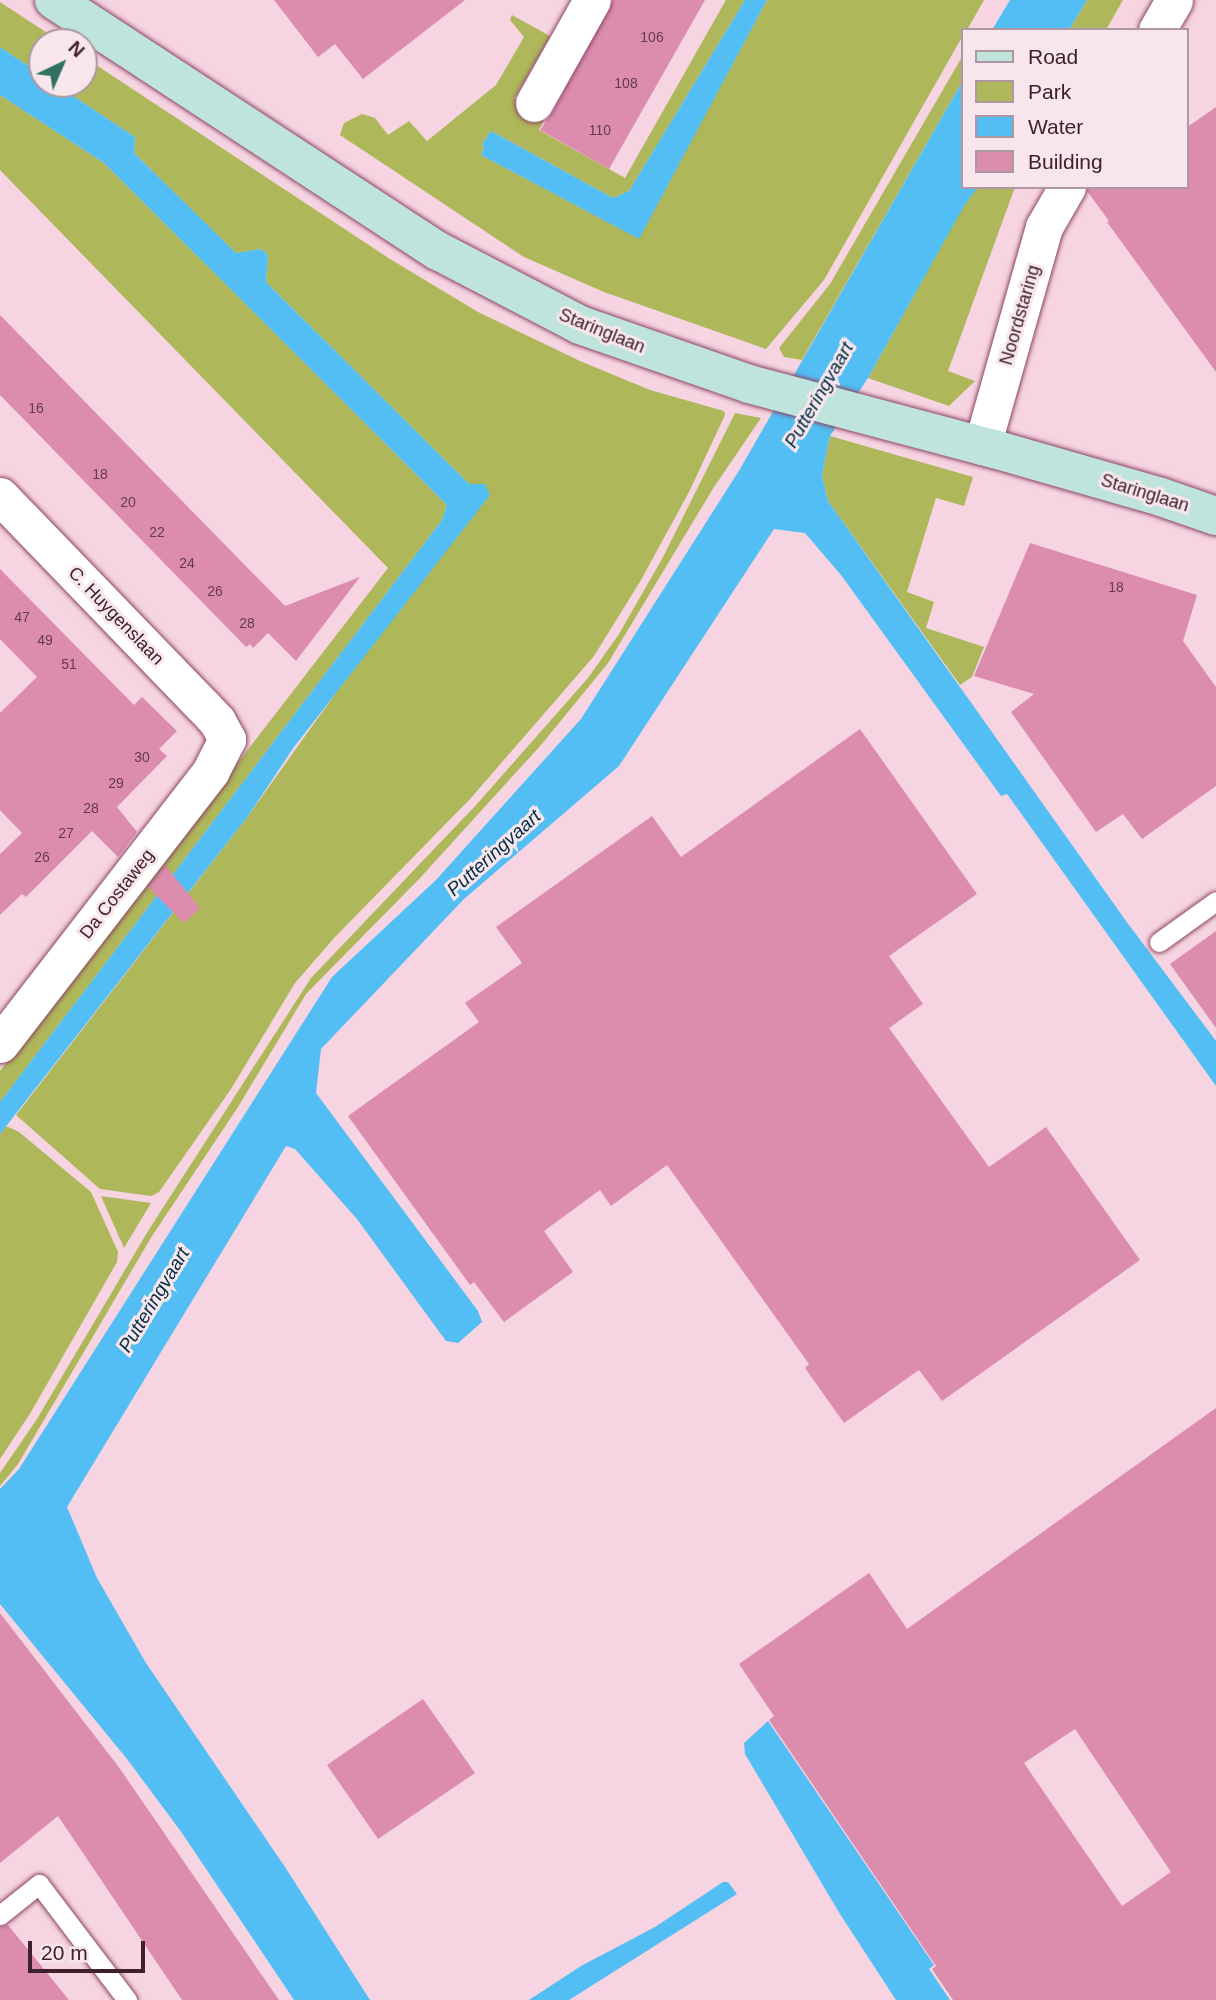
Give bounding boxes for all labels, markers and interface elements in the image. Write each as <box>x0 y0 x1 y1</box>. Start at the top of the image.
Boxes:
north arrow <box>28 28 98 98</box>
legend <box>960 28 1188 189</box>
house number: 106 <box>640 29 664 45</box>
text: N <box>64 37 89 61</box>
text: Road <box>1028 45 1078 68</box>
house number: 108 <box>614 75 638 91</box>
text: Park <box>1028 80 1071 103</box>
text: Water <box>1028 115 1083 138</box>
house number: 110 <box>589 122 611 138</box>
text: Building <box>1028 150 1103 173</box>
street label: Noordstaring <box>995 262 1045 368</box>
street label: Staringlaan <box>556 304 648 358</box>
water label: Putteringvaart <box>780 338 858 452</box>
house number: 16 <box>28 400 44 416</box>
house number: 18 <box>92 466 108 482</box>
street label: Staringlaan <box>1098 469 1192 517</box>
house number: 20 <box>120 494 136 510</box>
house number: 22 <box>149 524 165 540</box>
house number: 24 <box>179 555 195 571</box>
street label: C. Huygenslaan <box>64 562 168 670</box>
house number: 18 <box>1108 579 1124 595</box>
house number: 26 <box>207 583 223 599</box>
house number: 47 <box>14 609 30 625</box>
house number: 28 <box>239 615 255 631</box>
house number: 49 <box>37 632 53 648</box>
house number: 51 <box>61 656 77 672</box>
house number: 30 <box>134 749 150 765</box>
house number: 29 <box>108 775 124 791</box>
house number: 28 <box>83 800 99 816</box>
water label: Putteringvaart <box>442 805 546 901</box>
house number: 27 <box>58 825 74 841</box>
street label: Da Costaweg <box>75 845 159 943</box>
house number: 26 <box>34 849 50 865</box>
water label: Putteringvaart <box>114 1243 194 1357</box>
scale bar <box>32 1926 149 1970</box>
text: 20 m <box>41 1941 88 1964</box>

